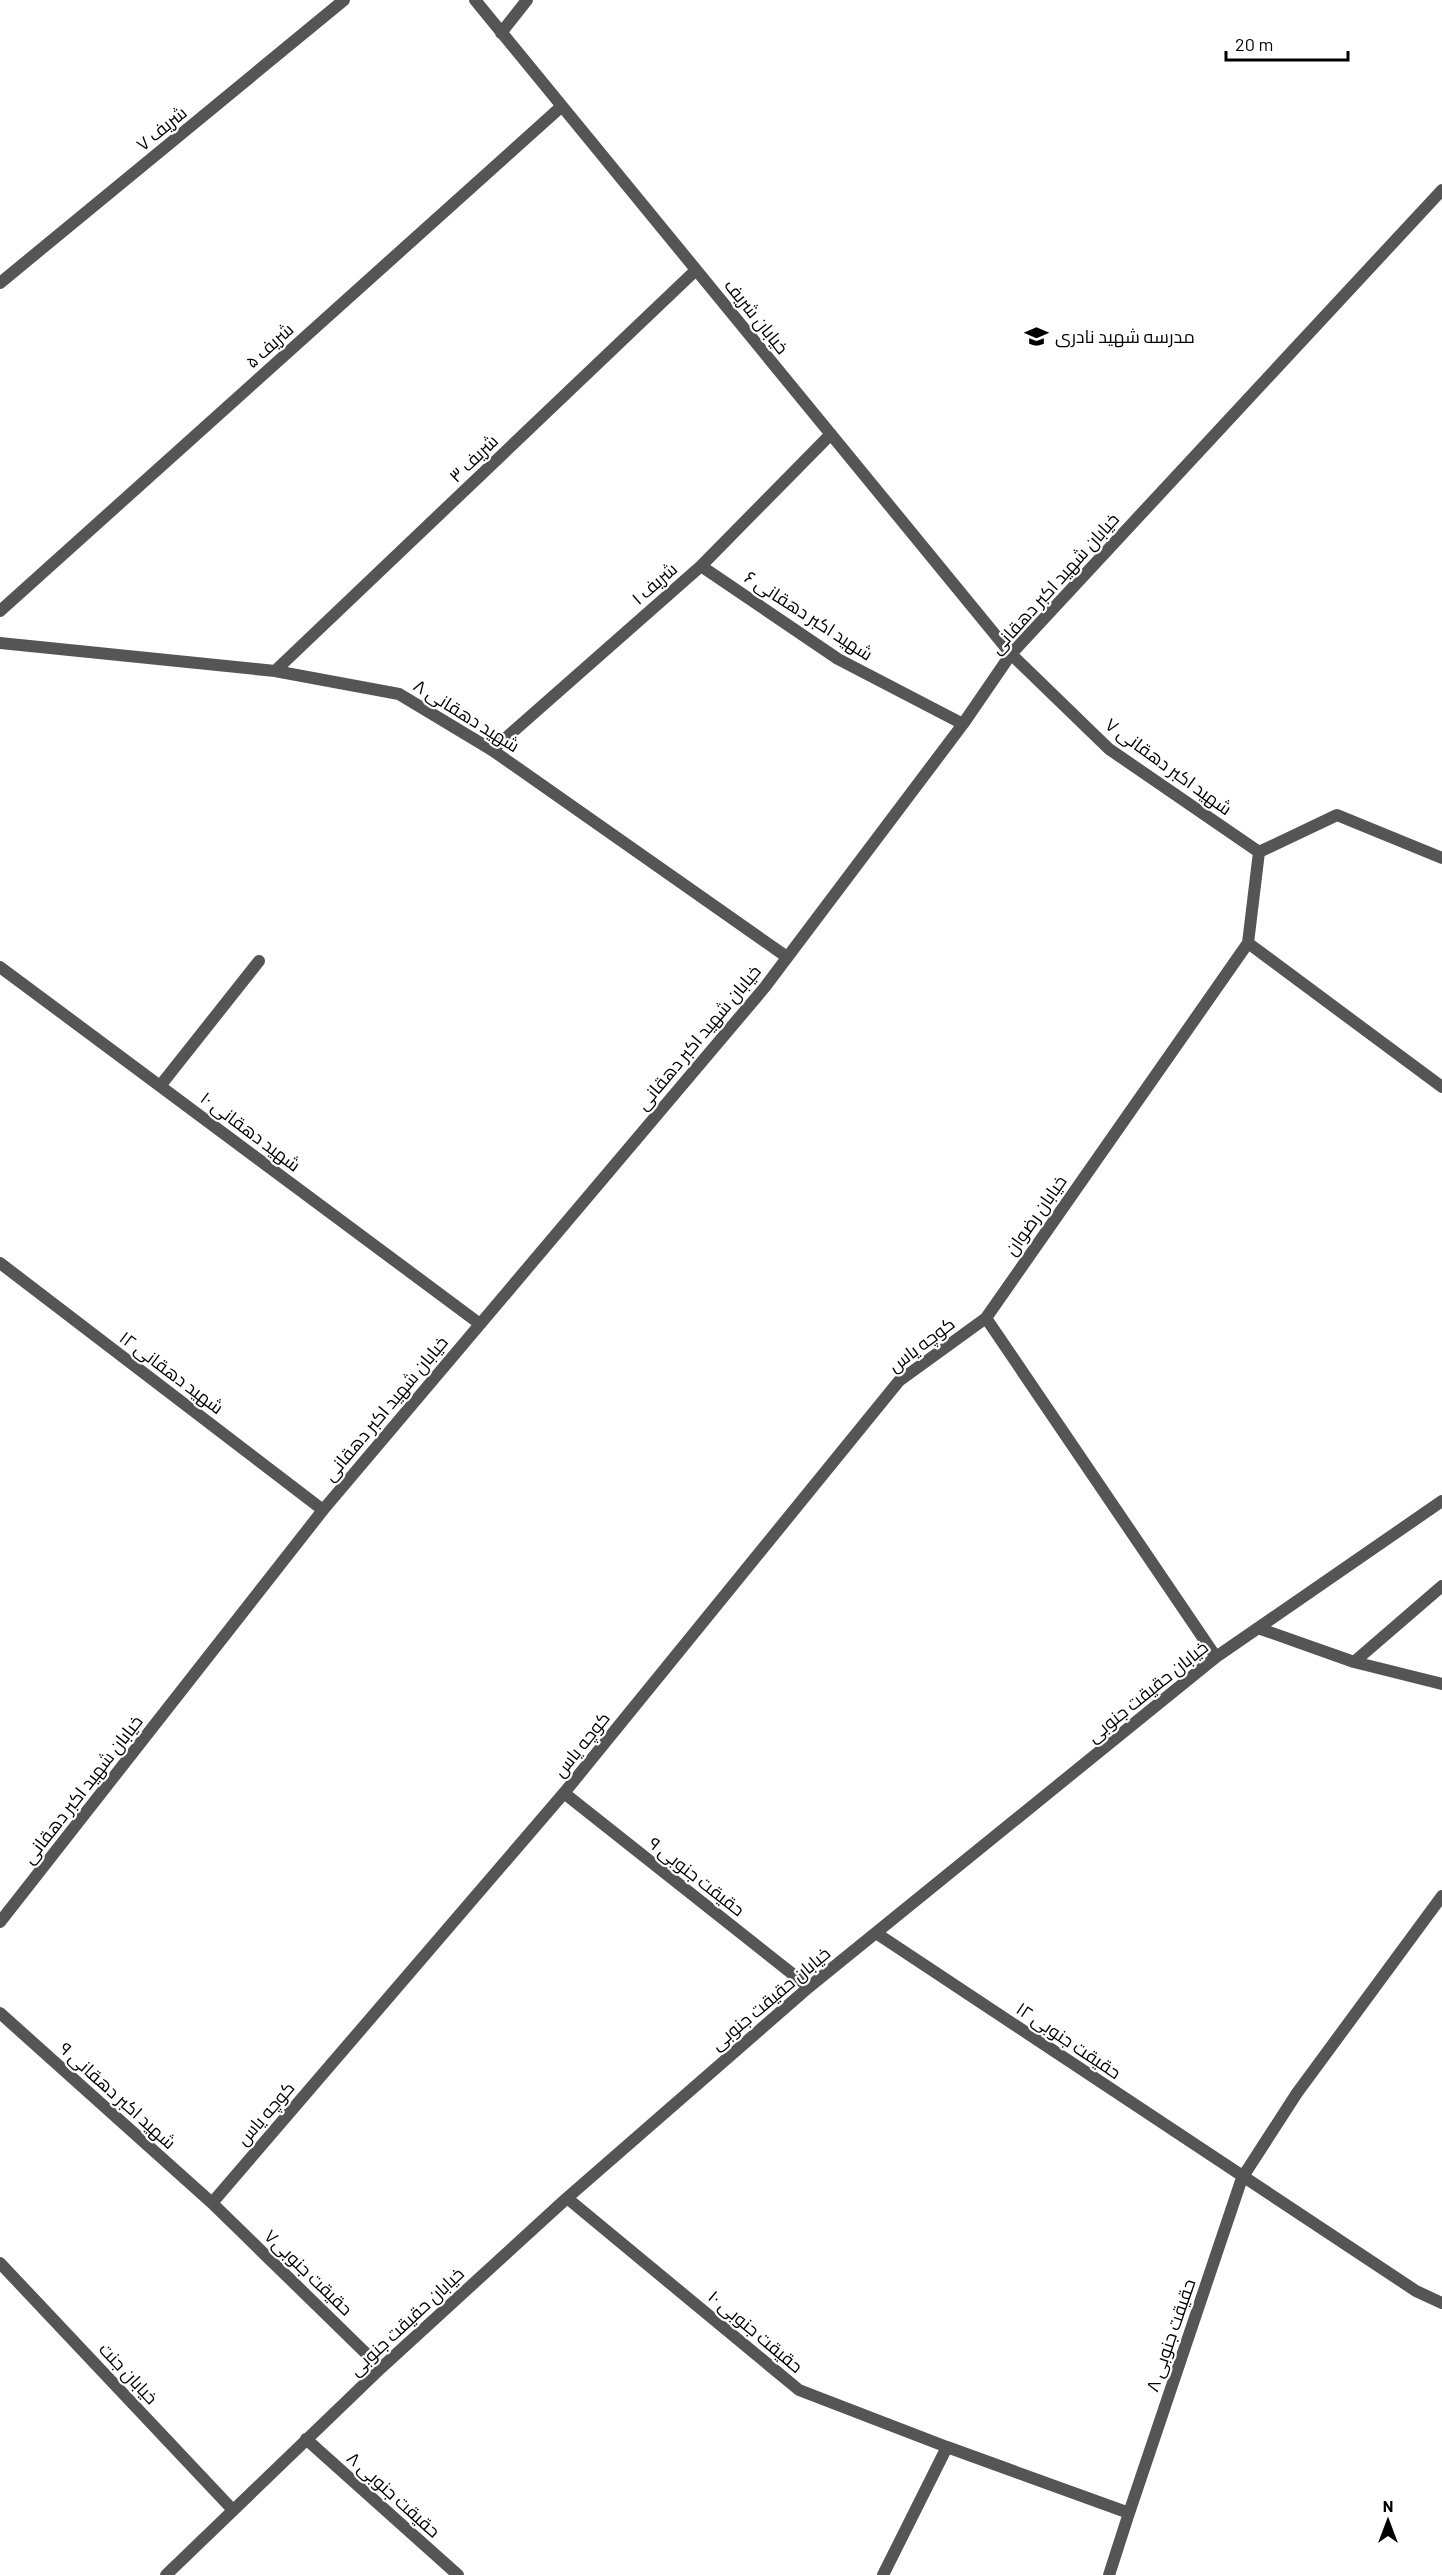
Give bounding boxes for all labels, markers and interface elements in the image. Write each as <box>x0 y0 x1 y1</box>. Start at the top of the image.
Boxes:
scale bar <box>1226 24 1348 62</box>
text: 20 m <box>1235 33 1273 55</box>
street label: شریف ۷ <box>131 101 191 156</box>
street label: خیابان شریف <box>719 274 794 359</box>
street label: شریف ۵ <box>240 318 298 373</box>
school or university icon: مدرسه شهید نادری <box>1024 323 1050 349</box>
place label: مدرسه شهید نادری <box>1055 325 1195 348</box>
street label: شریف ۳ <box>444 429 503 487</box>
street label: خیابان شهید اکبر دهقانی <box>985 508 1124 659</box>
street label: شریف ۱ <box>627 557 682 609</box>
street label: شهید اکبر دهقانی ۶ <box>740 565 877 665</box>
street label: شهید دهقانی ۸ <box>409 674 524 757</box>
street label: شهید اکبر دهقانی ۷ <box>1101 713 1237 820</box>
street label: خیابان شهید اکبر دهقانی <box>631 960 766 1115</box>
street label: شهید دهقانی ۱۰ <box>196 1086 305 1177</box>
street label: خیابان رضوان <box>999 1171 1072 1260</box>
street label: کوچه یاس <box>883 1312 960 1378</box>
street label: شهید دهقانی ۱۲ <box>115 1326 228 1419</box>
street label: خیابان شهید اکبر دهقانی <box>318 1331 453 1486</box>
street label: خیابان حقیقت جنوبی <box>1082 1635 1213 1747</box>
street label: کوچه یاس <box>548 1707 616 1782</box>
street label: خیابان شهید اکبر دهقانی <box>17 1710 148 1868</box>
street label: حقیقت جنوبی ۹ <box>644 1832 749 1921</box>
street label: خیابان حقیقت جنوبی <box>706 1942 835 2055</box>
street label: حقیقت جنوبی ۱۲ <box>1012 1997 1126 2084</box>
street label: شهید اکبر دهقانی ۹ <box>55 2037 181 2154</box>
street label: کوچه یاس <box>231 2077 300 2151</box>
street label: حقیقت جنوبی۷ <box>260 2224 358 2320</box>
street label: خیابان حقیقت جنوبی <box>344 2262 469 2381</box>
street label: حقیقت جنوبی ۸ <box>1140 2276 1201 2395</box>
street label: حقیقت جنوبی ۱۰ <box>704 2285 808 2378</box>
street label: خیابان جنت <box>94 2338 163 2409</box>
street label: حقیقت جنوبی ۸ <box>342 2446 445 2542</box>
north arrow <box>1358 2491 1418 2551</box>
text: N <box>1383 2496 1393 2515</box>

